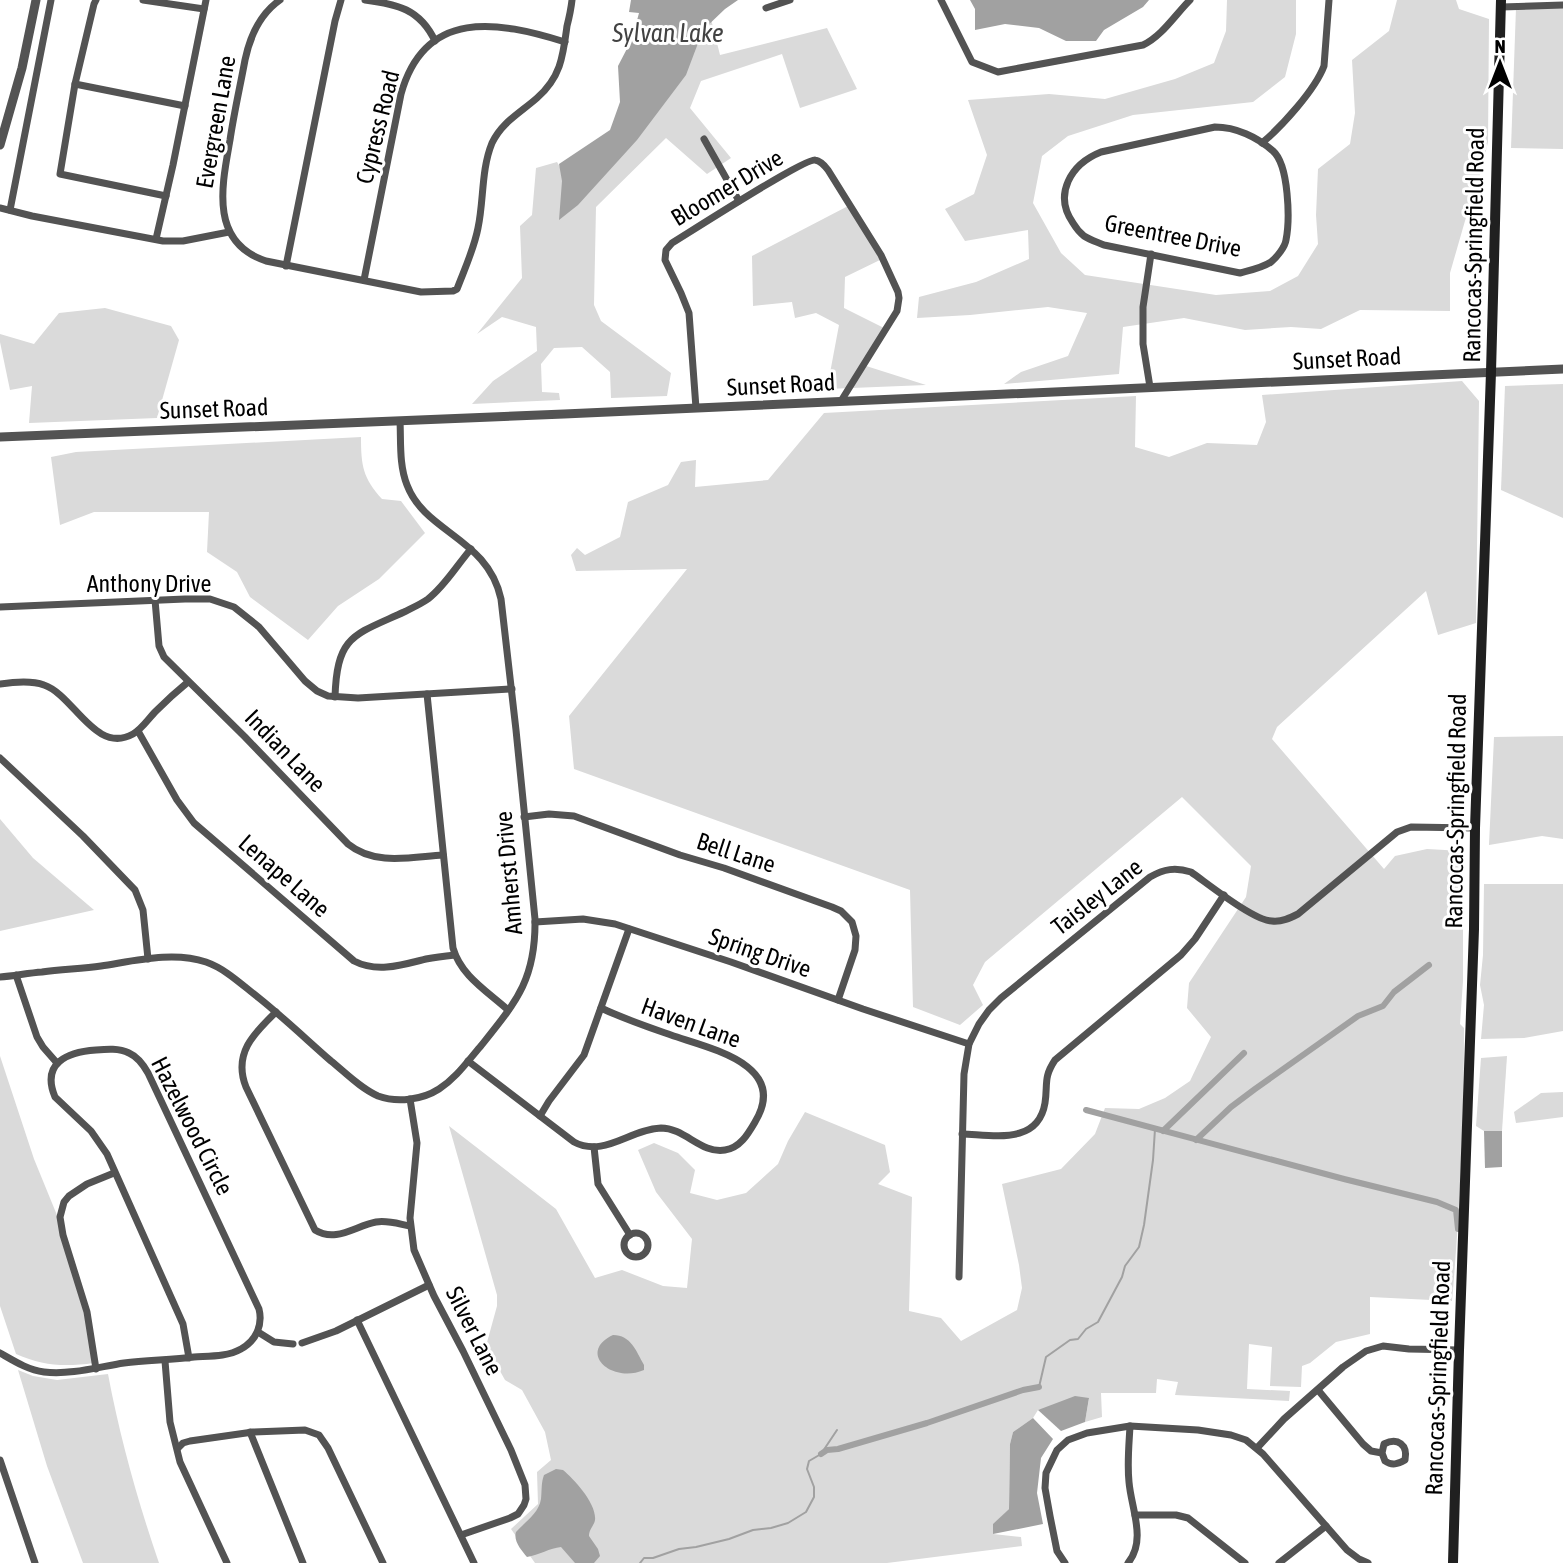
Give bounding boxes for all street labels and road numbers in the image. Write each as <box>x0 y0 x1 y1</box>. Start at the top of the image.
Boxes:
street label: Evergreen Lane <box>191 54 240 190</box>
street label: Cypress Road <box>350 67 405 186</box>
street label: Rancocas-Springfield Road <box>1458 127 1489 363</box>
street label: Bloomer Drive <box>666 144 787 231</box>
street label: Greentree Drive <box>1102 209 1244 262</box>
street label: Sunset Road <box>1292 342 1402 375</box>
street label: Sunset Road <box>726 368 836 401</box>
street label: Sunset Road <box>159 393 269 424</box>
street label: Anthony Drive <box>87 570 211 597</box>
street label: Rancocas-Springfield Road <box>1440 693 1471 929</box>
street label: Indian Lane <box>240 704 331 797</box>
street label: Amherst Drive <box>490 810 527 936</box>
street label: Bell Lane <box>693 827 779 878</box>
street label: Lenape Lane <box>233 829 335 922</box>
street label: Taisley Lane <box>1046 853 1147 940</box>
street label: Spring Drive <box>706 923 815 983</box>
street label: Haven Lane <box>638 992 744 1053</box>
street label: Hazelwood Circle <box>146 1052 239 1199</box>
street label: Rancocas-Springfield Road <box>1420 1260 1455 1496</box>
street label: Silver Lane <box>441 1282 508 1380</box>

